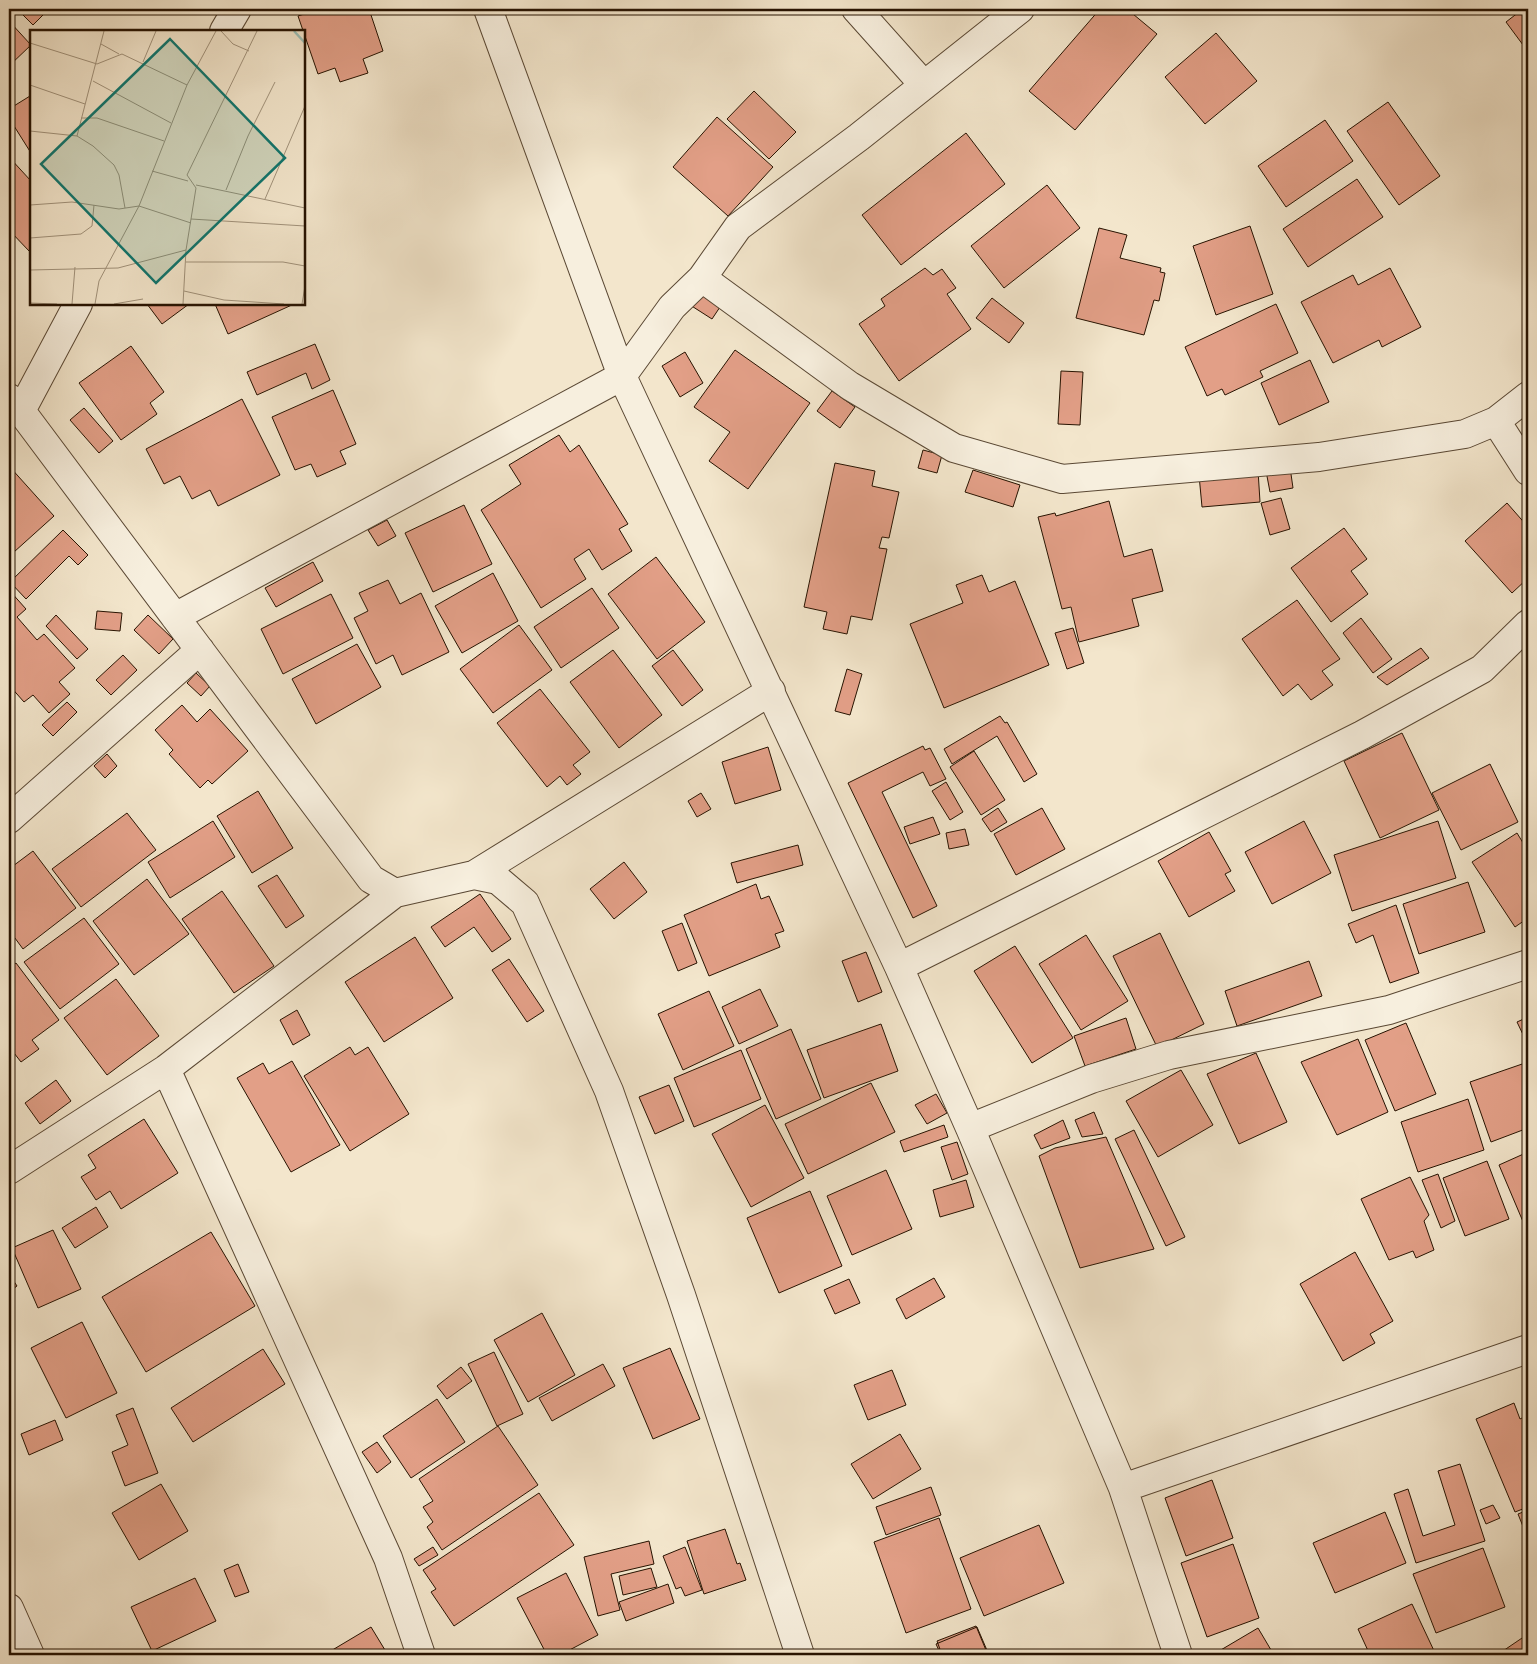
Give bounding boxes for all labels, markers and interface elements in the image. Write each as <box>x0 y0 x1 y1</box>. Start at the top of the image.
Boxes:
inset map <box>30 30 305 305</box>

